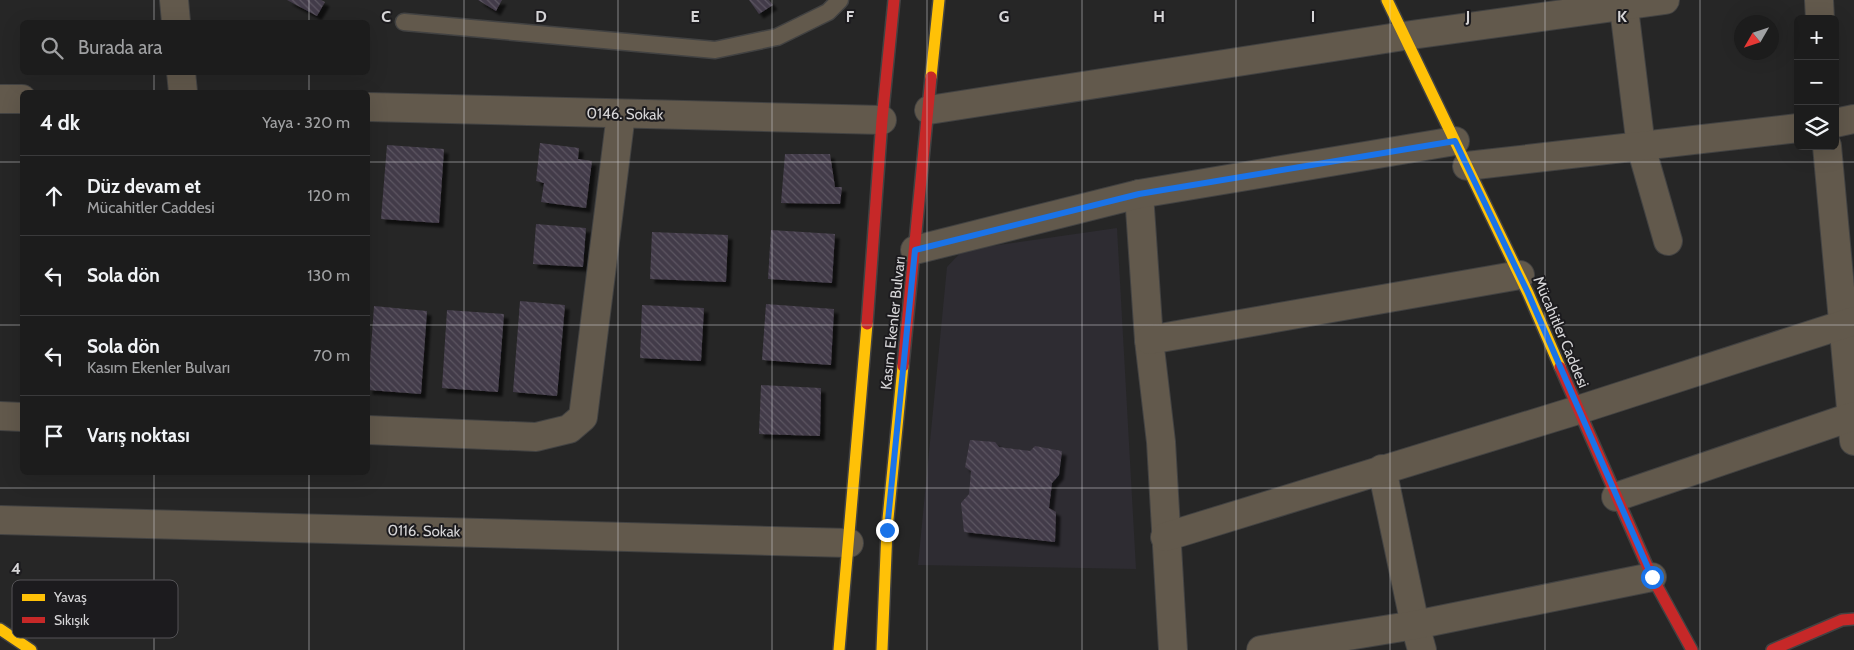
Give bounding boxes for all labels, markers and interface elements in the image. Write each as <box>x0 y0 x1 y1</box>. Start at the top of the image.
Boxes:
text: C <box>381 7 391 26</box>
text: D <box>535 7 547 26</box>
text: E <box>690 7 700 26</box>
text: F <box>846 7 855 26</box>
text: G <box>999 7 1009 26</box>
text: H <box>1153 7 1165 26</box>
text: I <box>1311 7 1315 26</box>
text: J <box>1465 7 1470 26</box>
text: K <box>1617 7 1627 26</box>
north arrow <box>1734 15 1779 60</box>
map controls <box>1794 15 1839 150</box>
button: + <box>1794 15 1839 60</box>
search box <box>20 20 370 75</box>
icon: search <box>38 34 66 62</box>
text: Burada ara <box>78 36 162 59</box>
button: − <box>1794 60 1839 105</box>
street label: 0146. Sokak <box>587 104 664 124</box>
button: layers <box>1794 105 1839 150</box>
text: 4 dk <box>40 110 80 135</box>
text: Yaya · 320 m <box>262 113 350 132</box>
text: Düz devam et <box>87 175 201 198</box>
icon: ahead <box>40 182 68 210</box>
text: 120 m <box>308 186 350 205</box>
text: Mücahitler Caddesi <box>87 198 215 217</box>
street label: Kasım Ekenler Bulvarı <box>877 255 909 391</box>
icon: left <box>40 262 68 290</box>
text: Sola dön <box>87 264 160 287</box>
text: 130 m <box>307 266 350 285</box>
street label: Mücahitler Caddesi <box>1529 273 1593 391</box>
text: Sola dön <box>87 335 160 358</box>
icon: left <box>40 342 68 370</box>
text: 70 m <box>313 346 350 365</box>
text: Kasım Ekenler Bulvarı <box>87 358 230 377</box>
icon: arrive <box>40 422 68 450</box>
text: Varış noktası <box>87 424 190 447</box>
route end <box>876 519 899 542</box>
street label: 0116. Sokak <box>387 521 461 541</box>
text: 4 <box>11 559 21 578</box>
route start <box>1641 566 1664 589</box>
legend <box>12 580 178 638</box>
text: Yavaş <box>53 588 87 606</box>
text: Sıkışık <box>54 611 90 629</box>

